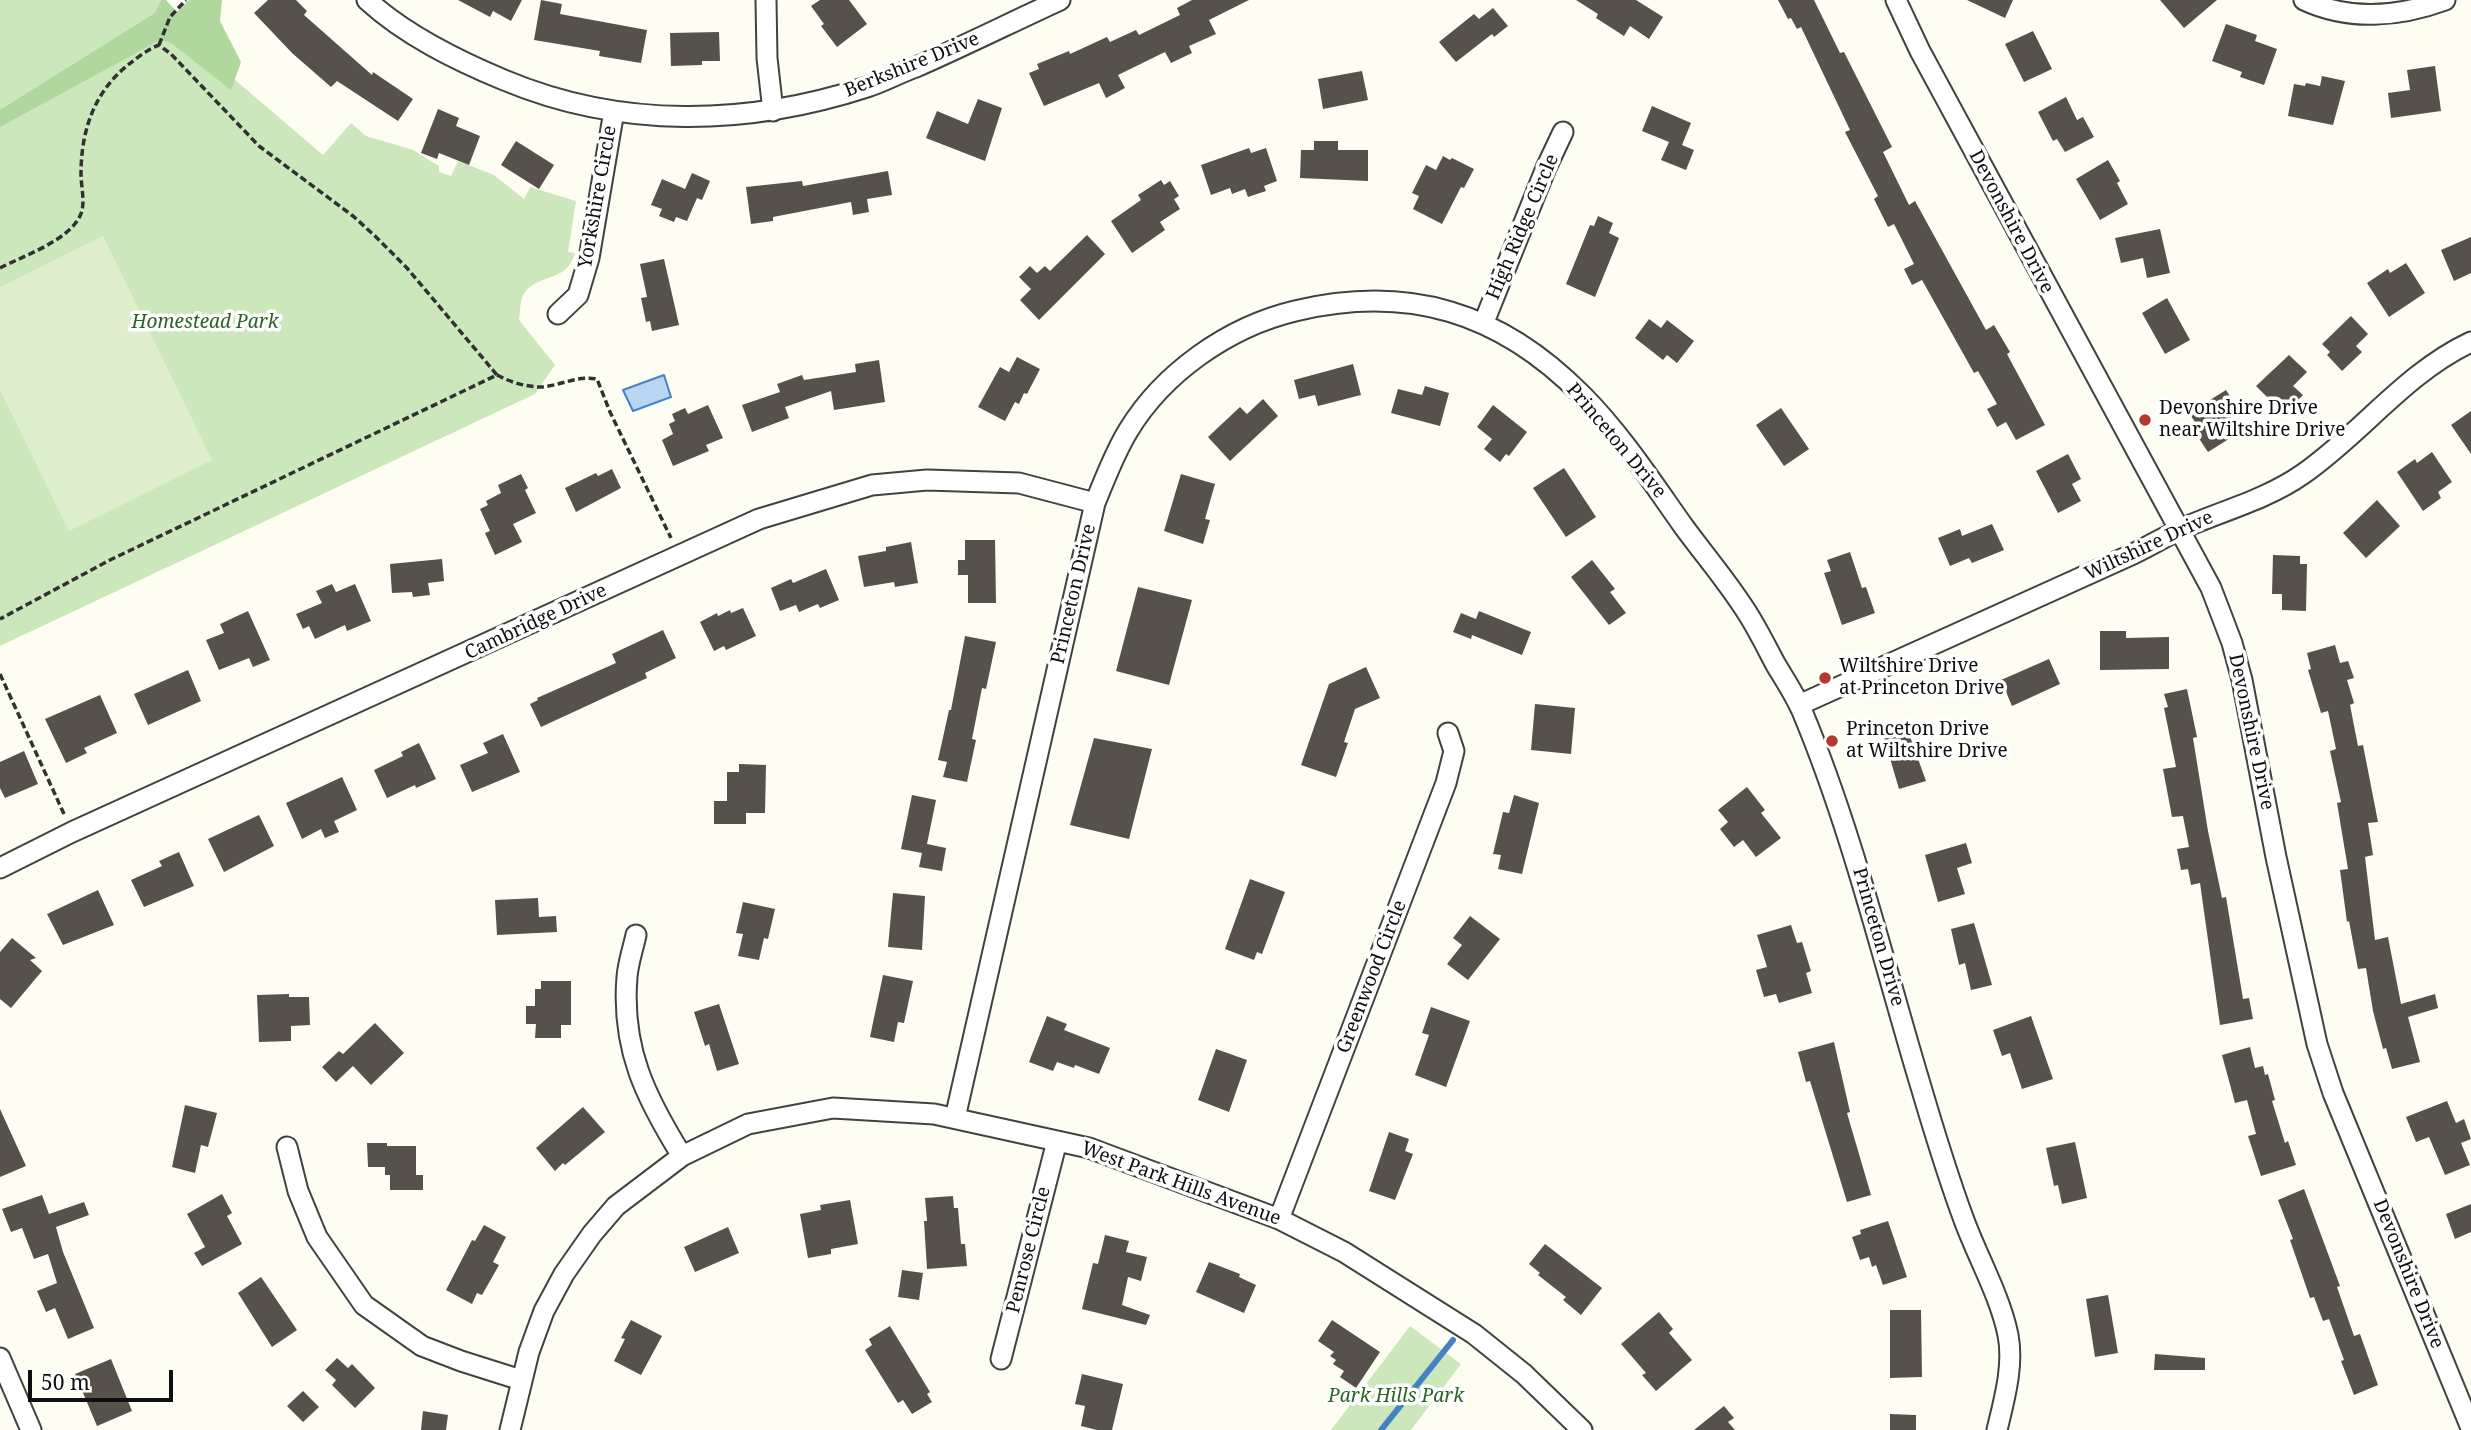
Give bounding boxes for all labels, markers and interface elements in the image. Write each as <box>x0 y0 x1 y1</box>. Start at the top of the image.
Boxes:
street label: Berkshire Drive <box>841 28 983 102</box>
street label: Yorkshire Circle <box>574 124 622 270</box>
street label: Devonshire Drive <box>1964 146 2058 298</box>
street label: High Ridge Circle <box>1482 151 1564 303</box>
park label: Homestead Park <box>132 312 278 334</box>
street label: Princeton Drive <box>1561 379 1671 503</box>
place label: Devonshire Drive near Wiltshire Drive <box>2159 398 2345 442</box>
marker: Devonshire Drive near Wiltshire Drive <box>2137 412 2153 428</box>
street label: Wiltshire Drive <box>2081 506 2217 586</box>
street label: Princeton Drive <box>1047 522 1101 666</box>
street label: Cambridge Drive <box>461 579 611 665</box>
street label: Devonshire Drive <box>2223 652 2279 812</box>
place label: Wiltshire Drive at Princeton Drive <box>1839 656 2004 700</box>
marker: Wiltshire Drive at Princeton Drive <box>1817 670 1833 686</box>
place label: Princeton Drive at Wiltshire Drive <box>1846 719 2008 763</box>
marker: Princeton Drive at Wiltshire Drive <box>1824 733 1840 749</box>
street label: Princeton Drive <box>1847 865 1909 1009</box>
street label: Greenwood Circle <box>1332 897 1412 1057</box>
street label: West Park Hills Avenue <box>1078 1137 1284 1231</box>
street label: Penrose Circle <box>1002 1184 1056 1316</box>
street label: Devonshire Drive <box>2368 1196 2448 1352</box>
scale bar <box>32 1356 177 1400</box>
text: 50 m <box>41 1368 90 1396</box>
park label: Park Hills Park <box>1328 1386 1464 1408</box>

